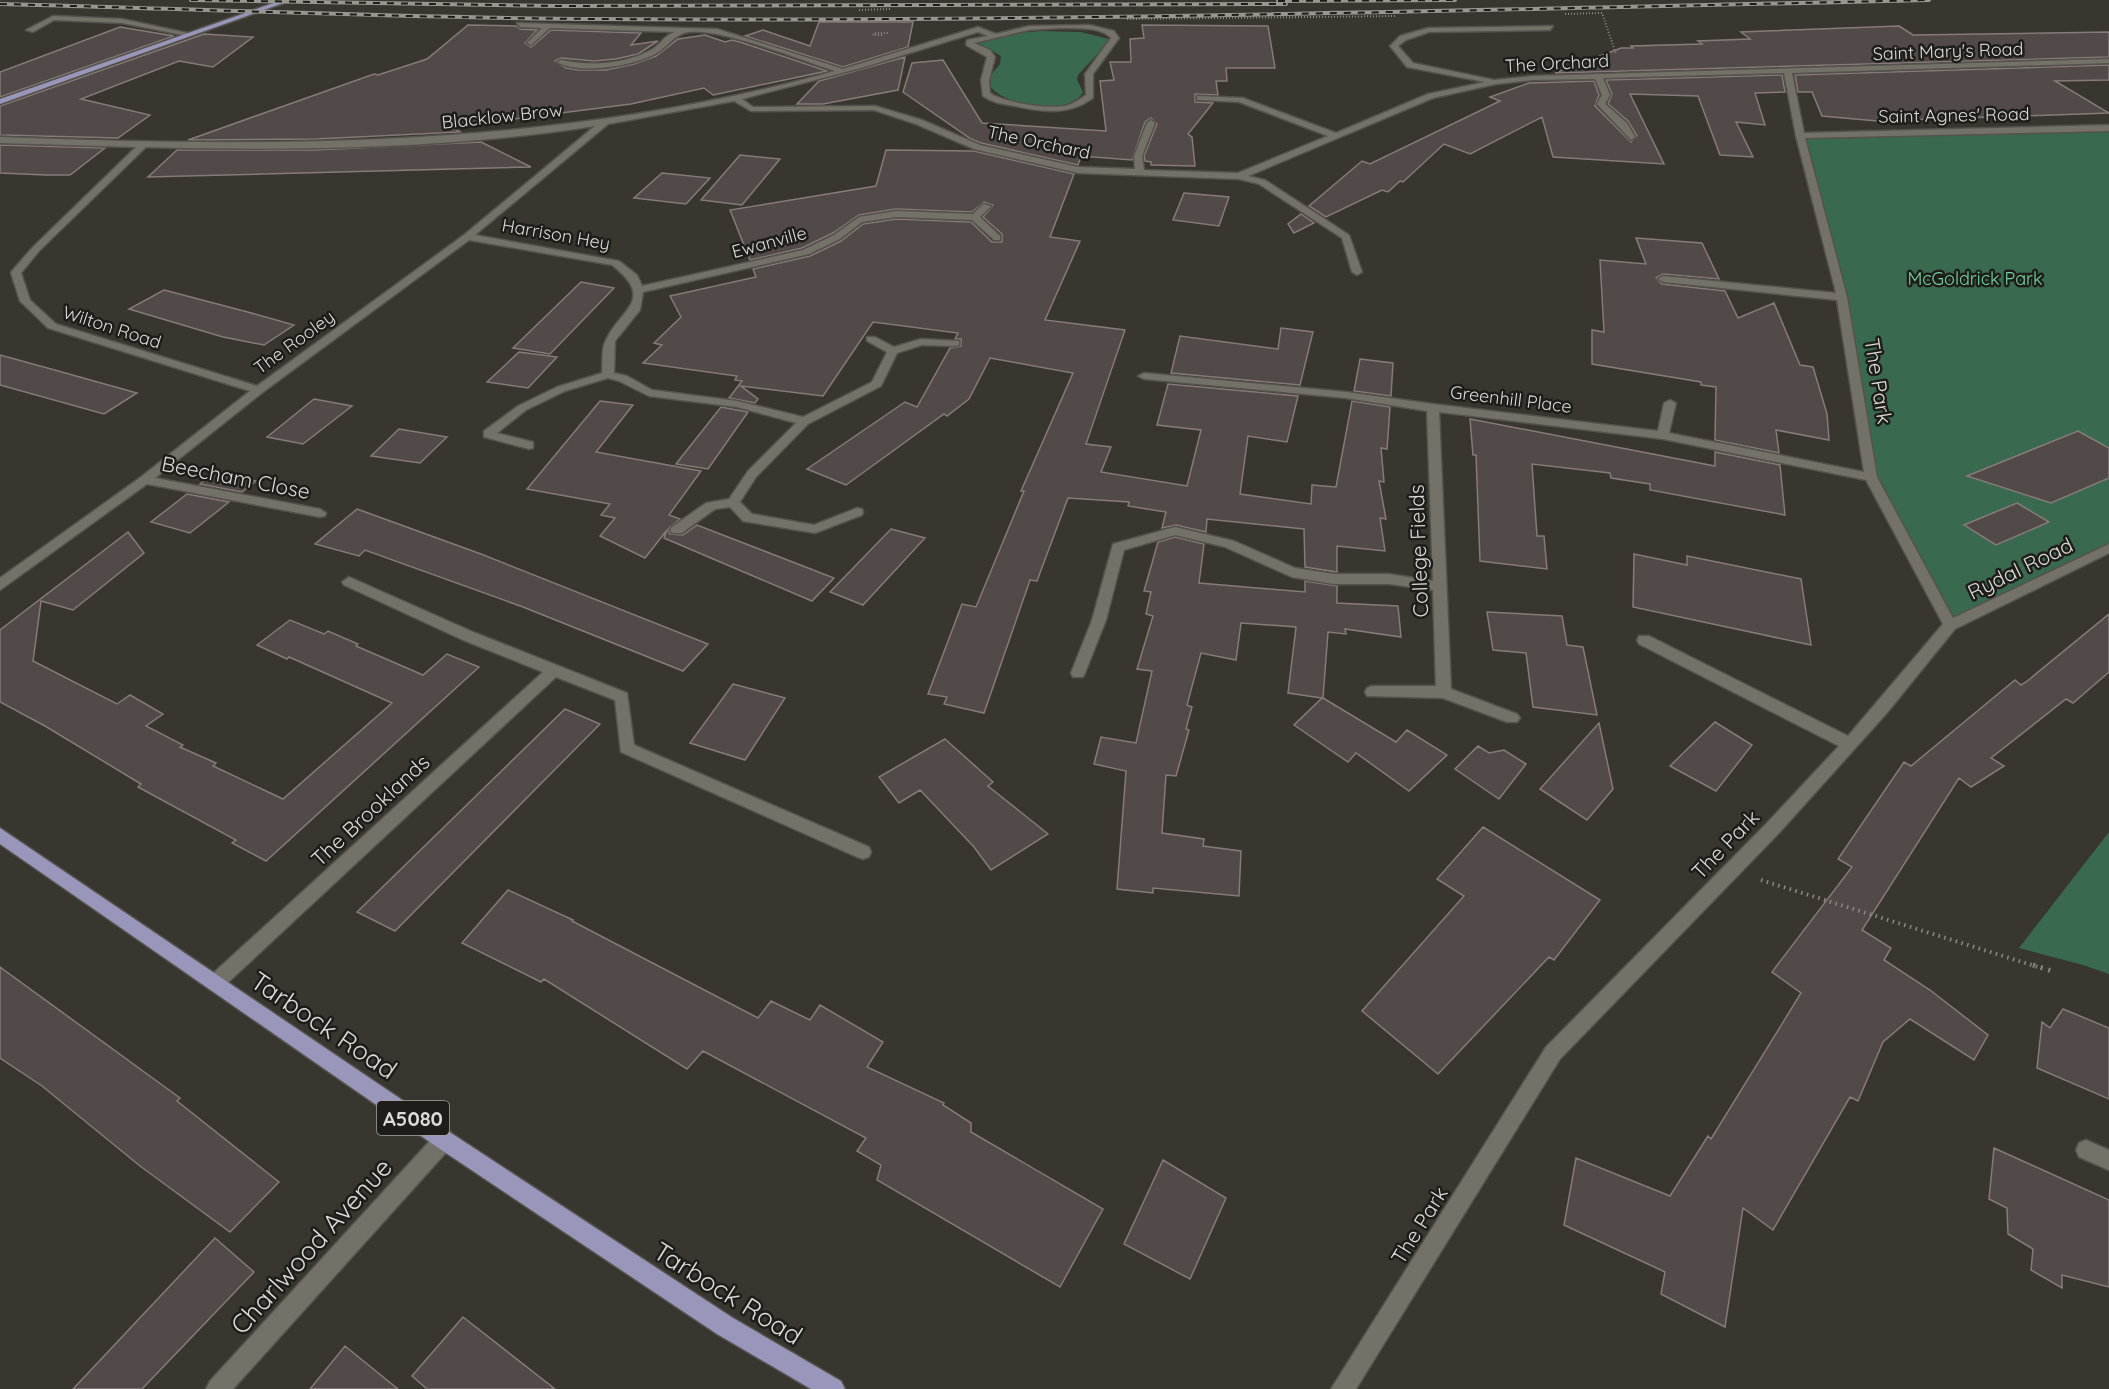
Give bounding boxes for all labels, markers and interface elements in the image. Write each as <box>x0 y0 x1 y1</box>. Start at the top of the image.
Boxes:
street label: Saint Mary's Road <box>1872 37 2024 65</box>
street label: The Orchard <box>1504 49 1610 77</box>
street label: Blacklow Brow <box>440 98 564 134</box>
street label: Saint Agnes' Road <box>1878 102 2030 128</box>
street label: The Orchard <box>986 120 1092 164</box>
street label: Harrison Hey <box>500 213 612 255</box>
street label: Ewanville <box>729 221 809 263</box>
park label: McGoldrick Park <box>1907 267 2043 290</box>
street label: Wilton Road <box>60 300 164 354</box>
street label: The Rooley <box>249 305 339 379</box>
street label: The Park <box>1859 336 1899 426</box>
street label: Greenhill Place <box>1449 380 1573 418</box>
street label: Beecham Close <box>160 450 312 504</box>
street label: College Fields <box>1403 484 1433 618</box>
street label: Rydal Road <box>1963 531 2077 605</box>
street label: The Brooklands <box>305 749 435 871</box>
street label: The Park <box>1686 804 1764 884</box>
street label: Tarbock Road <box>245 964 403 1086</box>
road number: A5080 <box>377 1101 449 1135</box>
street label: Charlwood Avenue <box>223 1151 399 1341</box>
street label: The Park <box>1385 1181 1453 1269</box>
street label: Tarbock Road <box>647 1234 809 1352</box>

